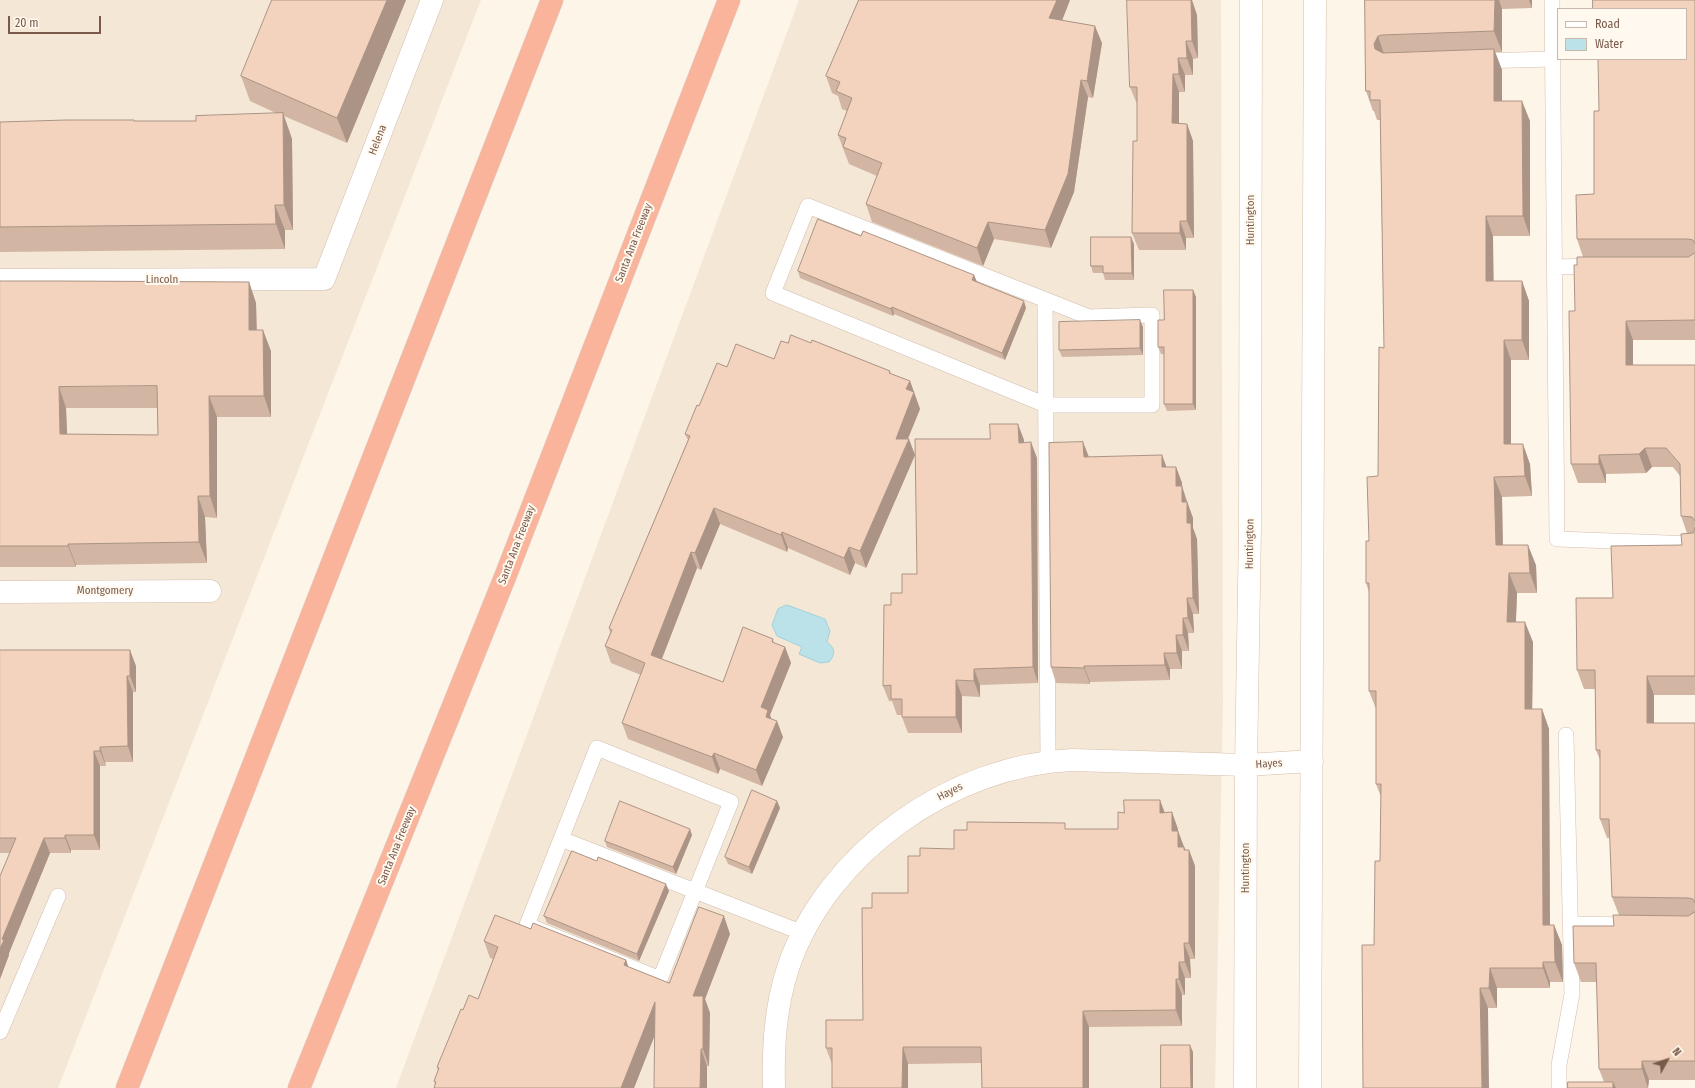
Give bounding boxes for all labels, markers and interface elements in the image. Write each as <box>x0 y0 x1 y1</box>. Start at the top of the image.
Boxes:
scale bar <box>10 8 103 34</box>
legend <box>1557 8 1687 60</box>
text: 20 m <box>15 16 39 30</box>
text: Road <box>1595 17 1620 31</box>
text: Water <box>1595 37 1623 51</box>
street label: Helena <box>366 123 390 157</box>
street label: Huntington <box>1244 195 1258 245</box>
street label: Santa Ana Freeway <box>613 202 655 284</box>
street label: Lincoln <box>146 273 178 287</box>
street label: Santa Ana Freeway <box>496 504 538 586</box>
street label: Huntington <box>1243 519 1257 569</box>
street label: Montgomery <box>77 584 133 598</box>
street label: Hayes <box>1255 756 1283 772</box>
street label: Hayes <box>935 780 965 804</box>
street label: Santa Ana Freeway <box>375 805 419 887</box>
street label: Huntington <box>1239 843 1253 893</box>
north arrow <box>1647 1040 1687 1080</box>
text: N <box>1669 1045 1684 1059</box>

